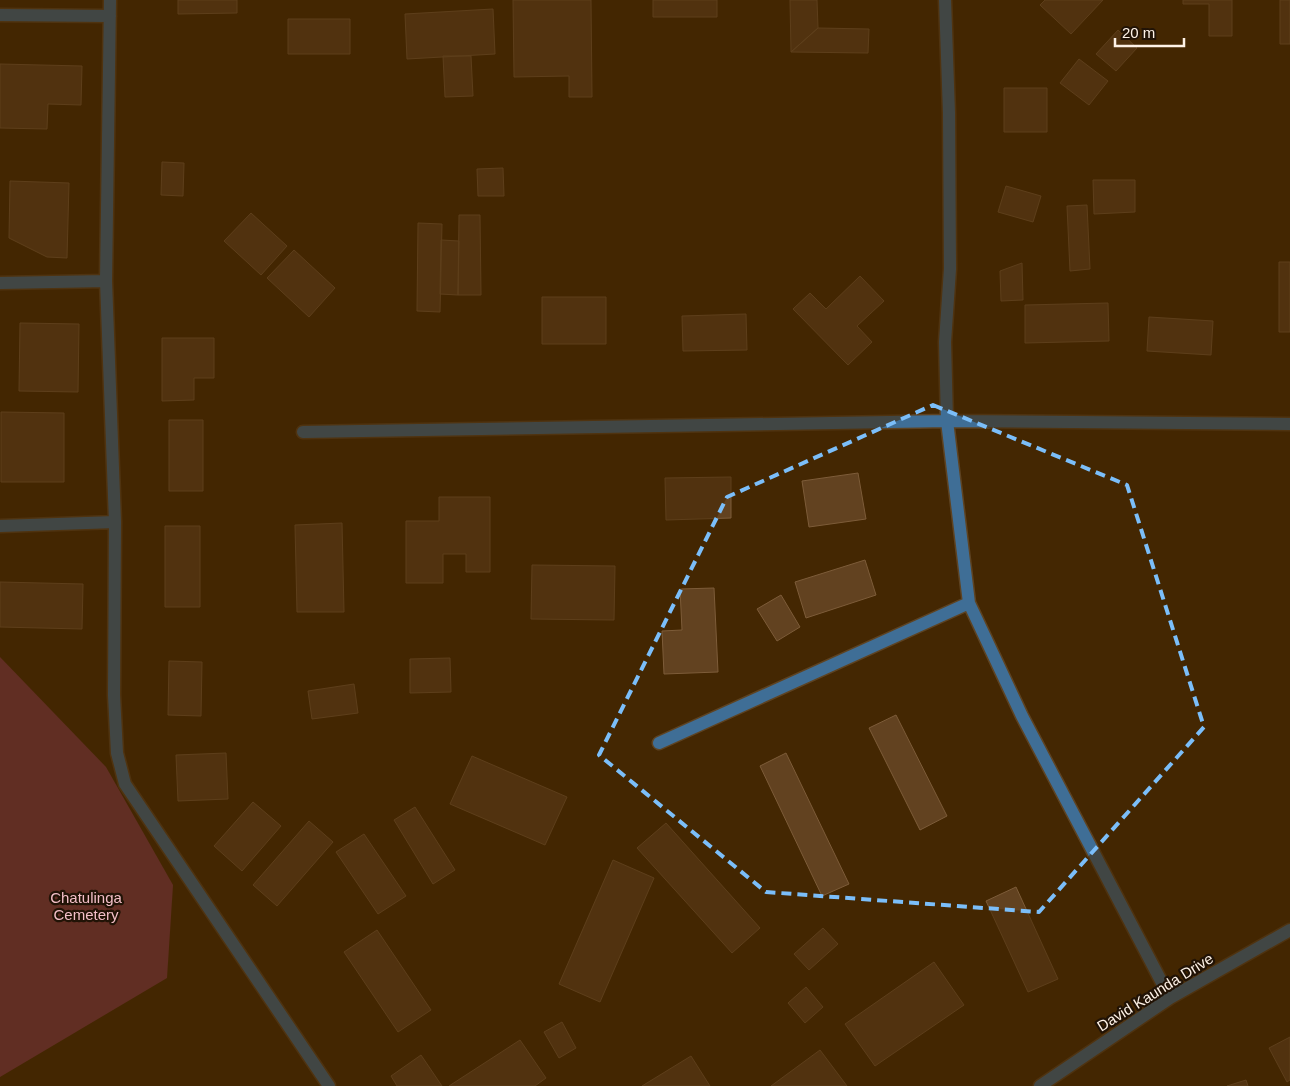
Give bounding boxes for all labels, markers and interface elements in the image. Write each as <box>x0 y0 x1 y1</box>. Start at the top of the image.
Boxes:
scale bar <box>1115 15 1184 47</box>
text: 20 m <box>1122 24 1155 41</box>
park label: Chatulinga Cemetery <box>50 889 123 923</box>
street label: David Kaunda Drive <box>1094 949 1216 1035</box>

